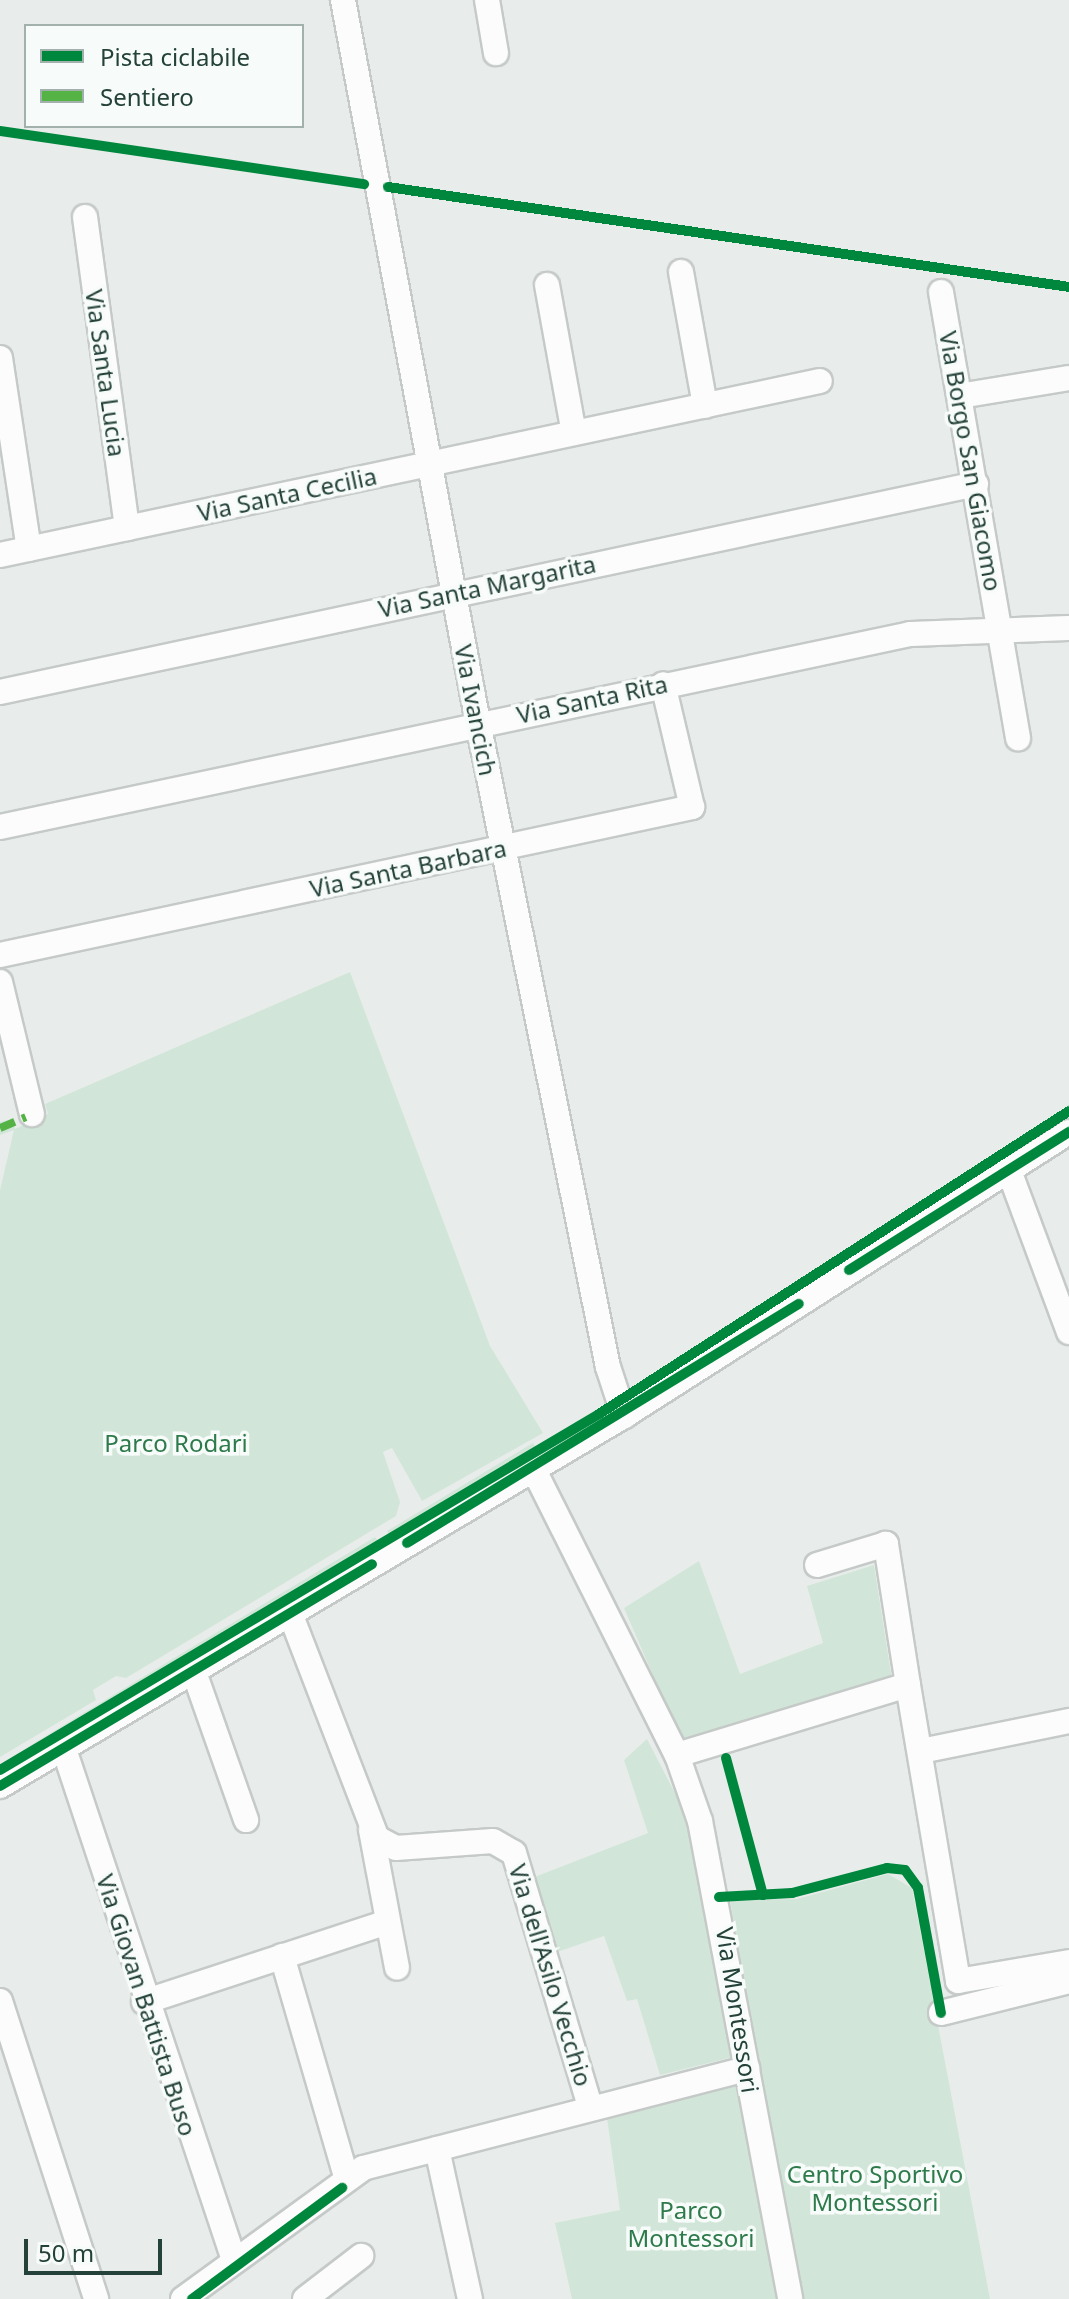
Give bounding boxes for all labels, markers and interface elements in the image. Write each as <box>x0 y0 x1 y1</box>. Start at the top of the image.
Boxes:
legend <box>24 24 304 128</box>
text: Pista ciclabile <box>100 40 250 73</box>
text: Sentiero <box>100 80 194 113</box>
street label: Via Santa Lucia <box>80 287 132 459</box>
street label: Via Borgo San Giacomo <box>934 329 1008 593</box>
street label: Via Santa Cecilia <box>195 461 379 527</box>
street label: Via Santa Margarita <box>376 549 598 623</box>
street label: Via Ivancich <box>449 642 503 778</box>
street label: Via Santa Rita <box>514 669 670 729</box>
street label: Via Santa Barbara <box>307 833 509 903</box>
park label: Parco Rodari <box>104 1429 248 1457</box>
street label: Via dell'Asilo Vecchio <box>504 1860 598 2090</box>
street label: Via Giovan Battista Buso <box>91 1870 203 2140</box>
street label: Via Montessori <box>711 1925 765 2095</box>
park label: Centro Sportivo Montessori <box>787 2160 963 2216</box>
park label: Parco Montessori <box>628 2196 754 2252</box>
scale bar <box>28 2223 166 2273</box>
text: 50 m <box>38 2236 94 2269</box>

